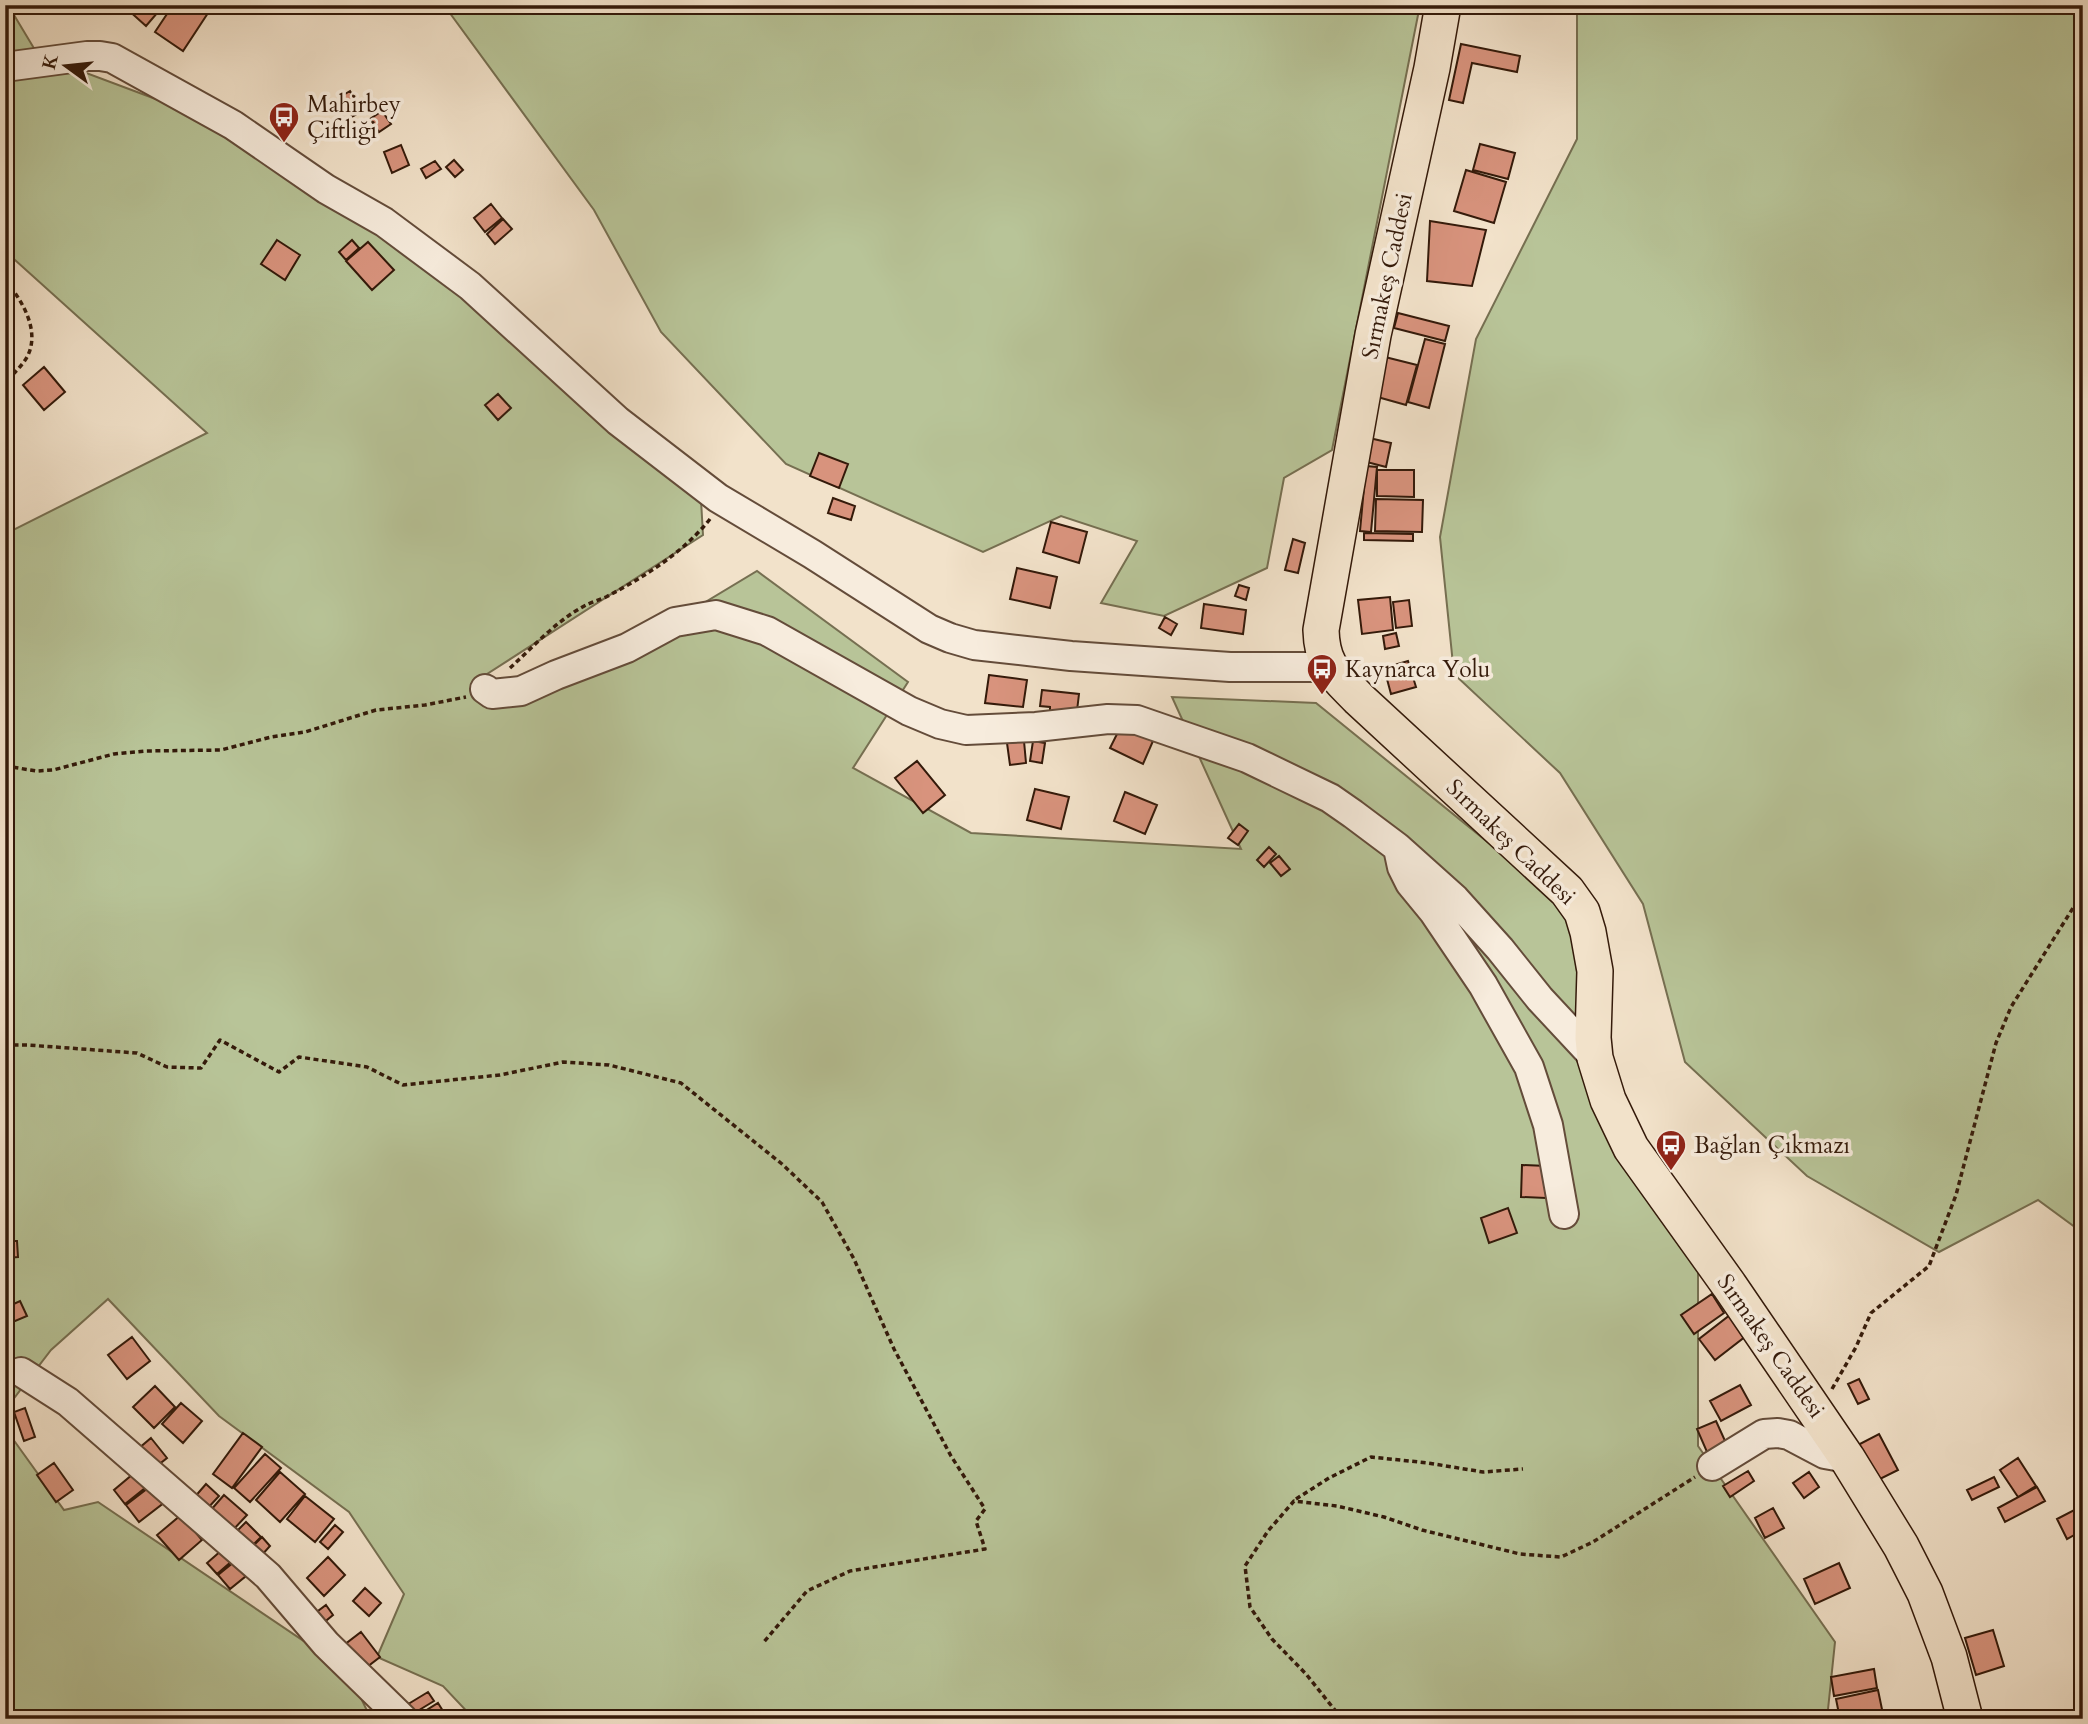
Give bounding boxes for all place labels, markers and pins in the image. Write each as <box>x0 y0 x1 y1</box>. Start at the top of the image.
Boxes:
place label: Mahirbey Çiftliği <box>307 89 401 146</box>
bus stop icon: Mahirbey Çiftliği <box>267 100 301 144</box>
bus stop icon: Kaynarca Yolu <box>1305 652 1339 696</box>
place label: Kaynarca Yolu <box>1345 654 1490 685</box>
bus stop icon: Bağlan Çıkmazı <box>1654 1128 1688 1172</box>
place label: Bağlan Çıkmazı <box>1694 1130 1850 1161</box>

